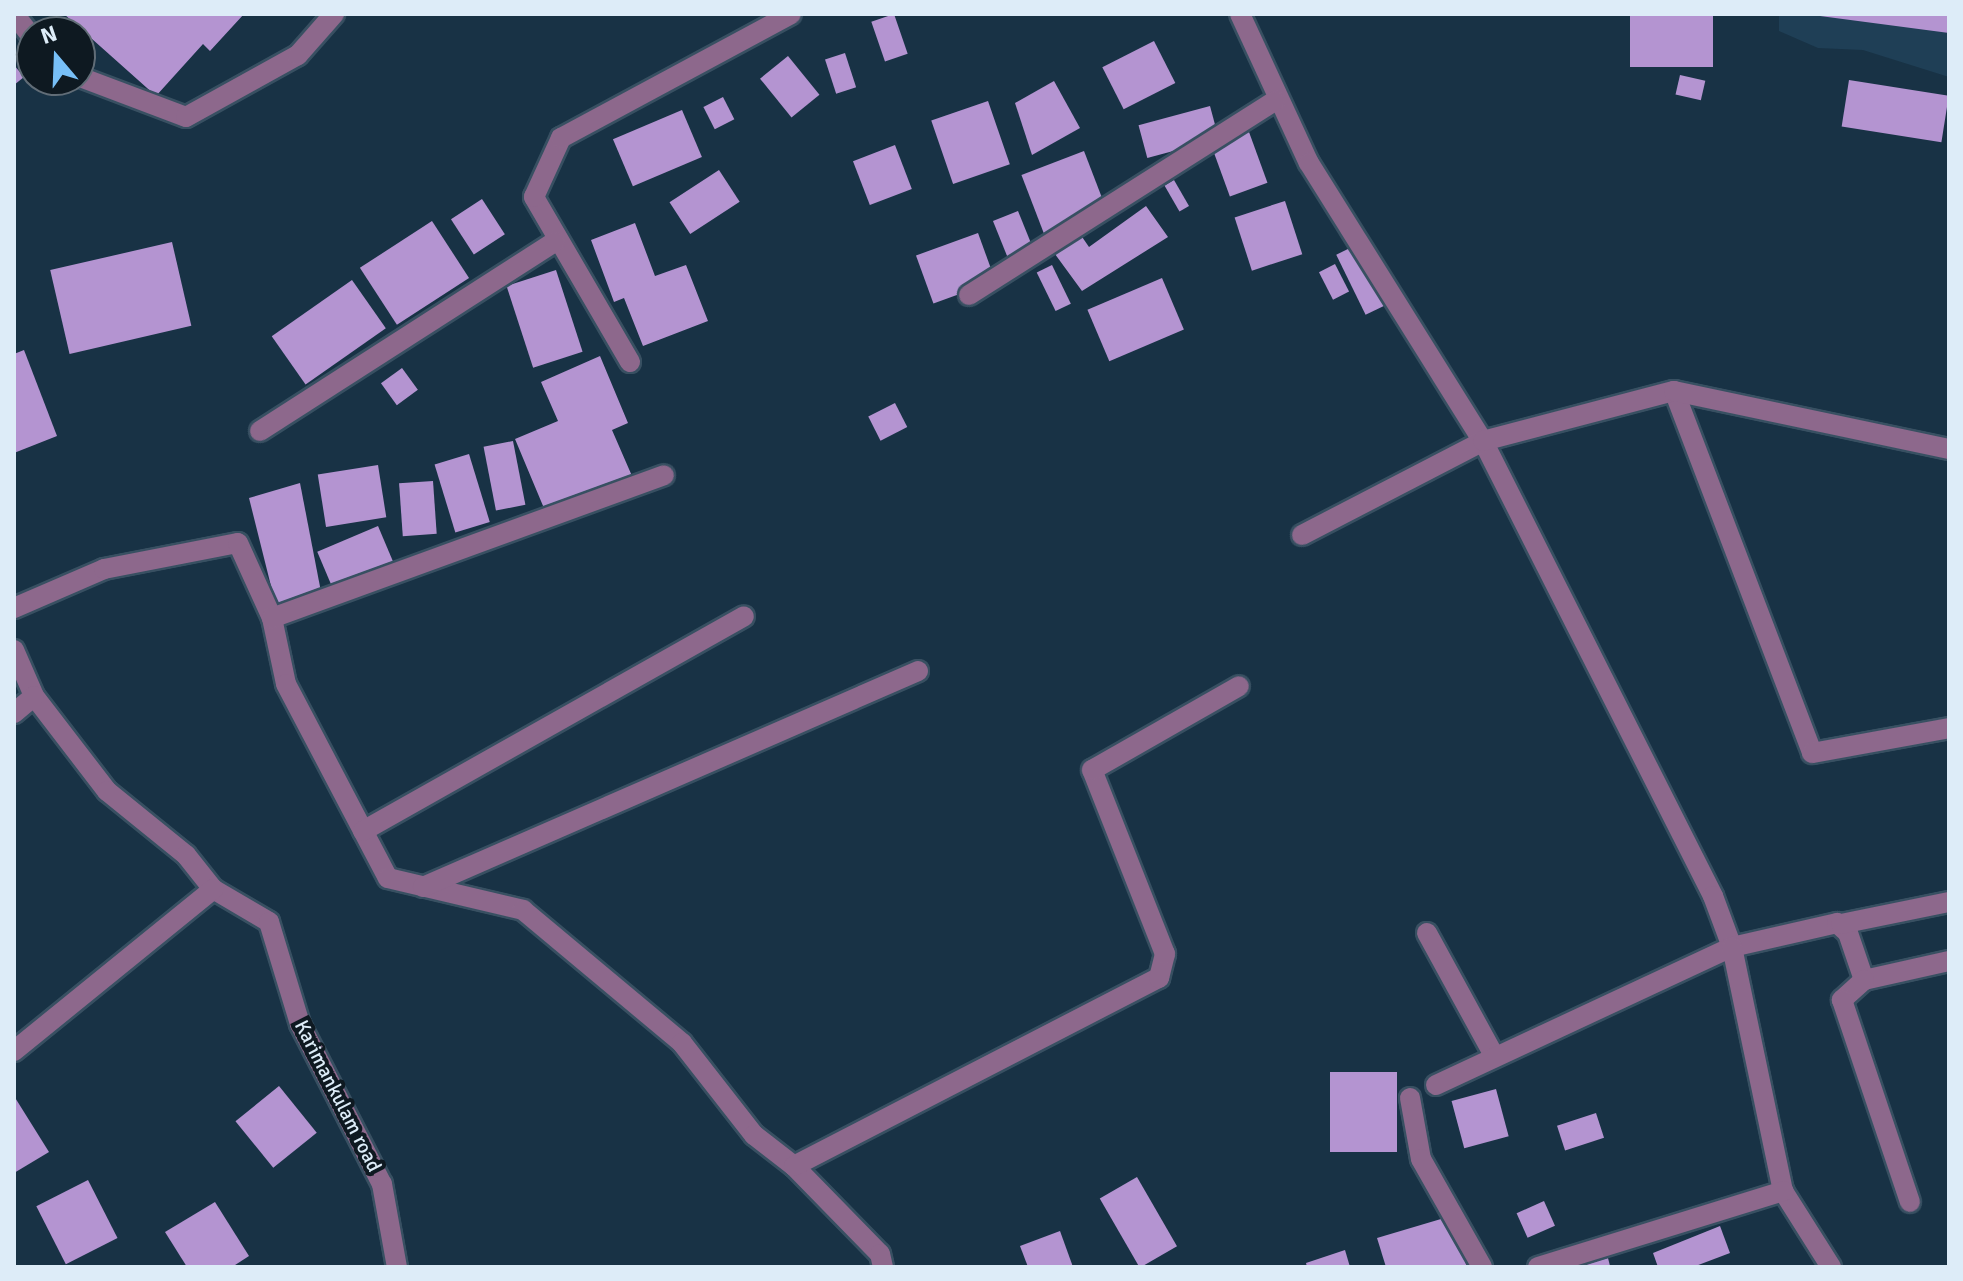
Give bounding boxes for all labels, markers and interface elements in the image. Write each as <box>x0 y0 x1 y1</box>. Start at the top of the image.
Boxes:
north arrow <box>16 16 96 96</box>
text: N <box>37 19 60 50</box>
street label: Karimankulam road <box>289 1016 387 1176</box>

